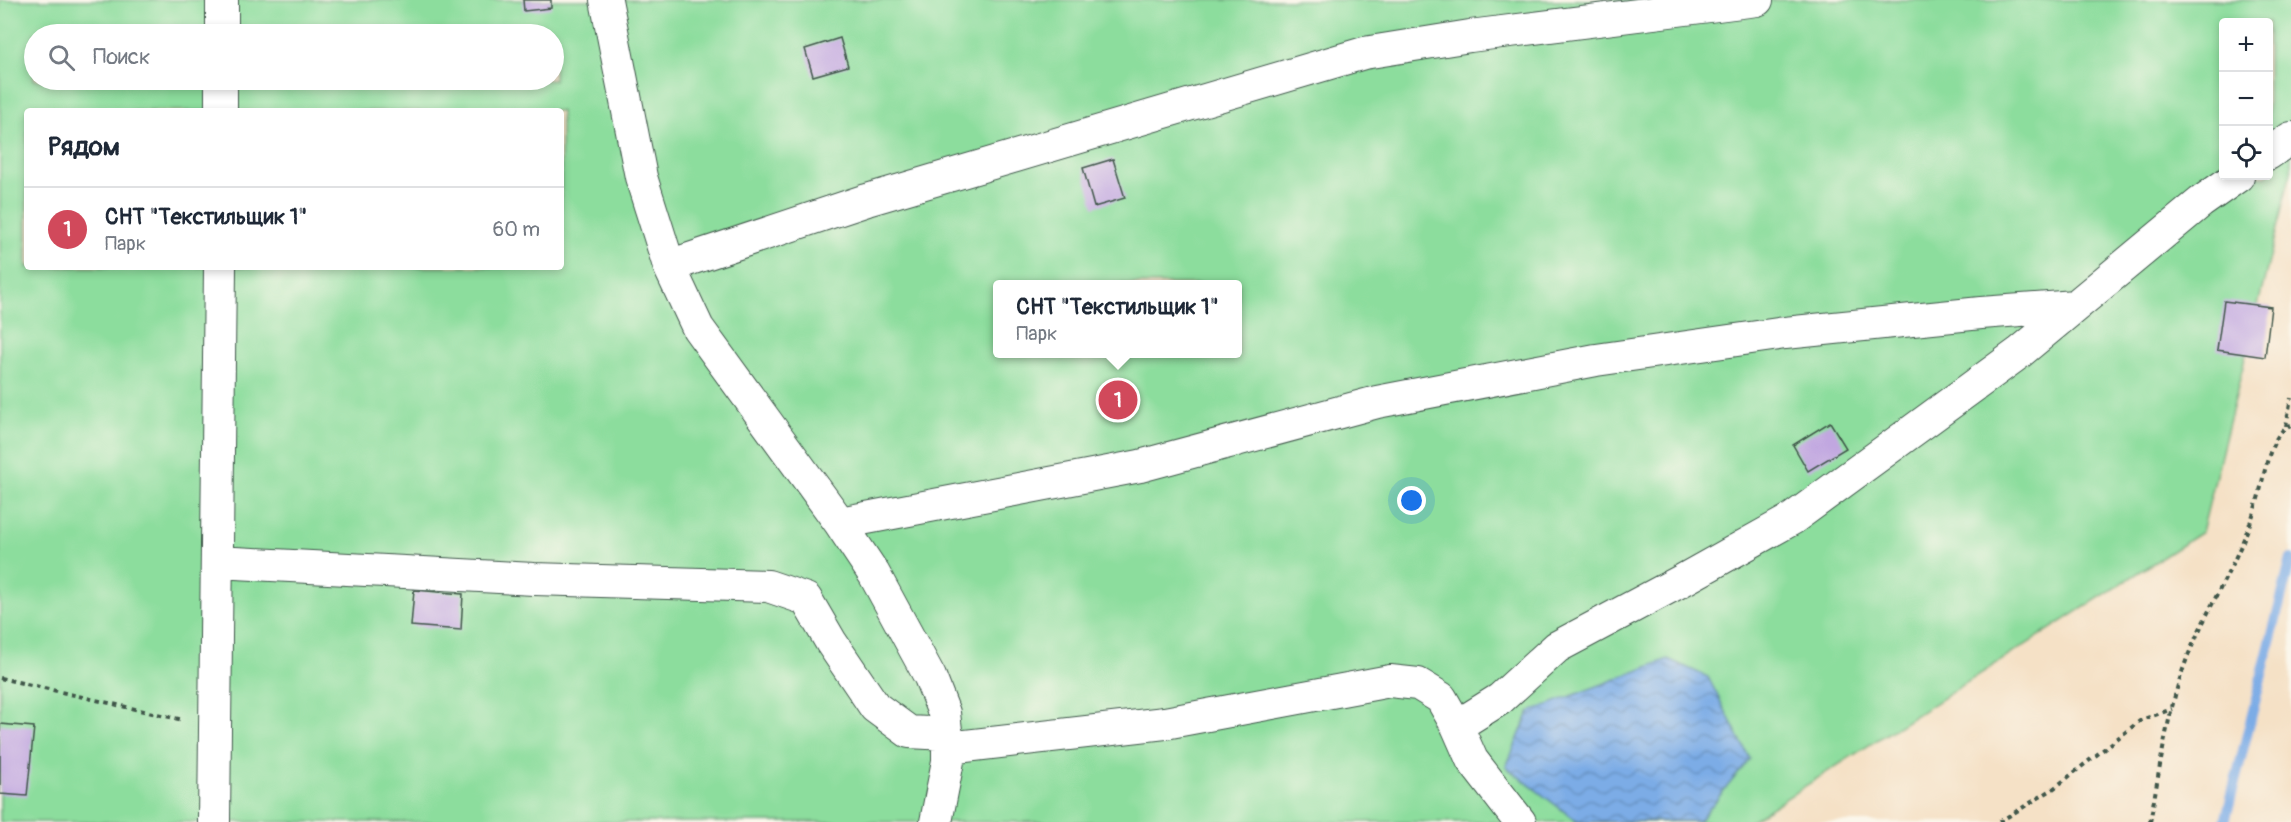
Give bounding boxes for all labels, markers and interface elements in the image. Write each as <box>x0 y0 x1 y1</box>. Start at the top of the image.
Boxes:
map controls <box>2219 18 2273 180</box>
button: + <box>2219 18 2273 72</box>
search box <box>24 24 564 90</box>
icon: search <box>45 41 78 74</box>
text: Поиск <box>93 43 150 71</box>
button: − <box>2219 72 2273 126</box>
button: locate <box>2219 126 2273 180</box>
text: Рядом <box>48 131 120 163</box>
text: СНТ "Текстильщик 1" <box>105 203 307 231</box>
text: 1 <box>64 217 71 242</box>
text: 60 m <box>493 217 540 242</box>
text: Парк <box>105 231 146 256</box>
popup <box>993 280 1242 358</box>
text: СНТ "Текстильщик 1" <box>1016 293 1219 321</box>
text: Парк <box>1016 321 1057 346</box>
pin: 1 <box>1098 378 1138 422</box>
your location <box>1397 486 1426 515</box>

